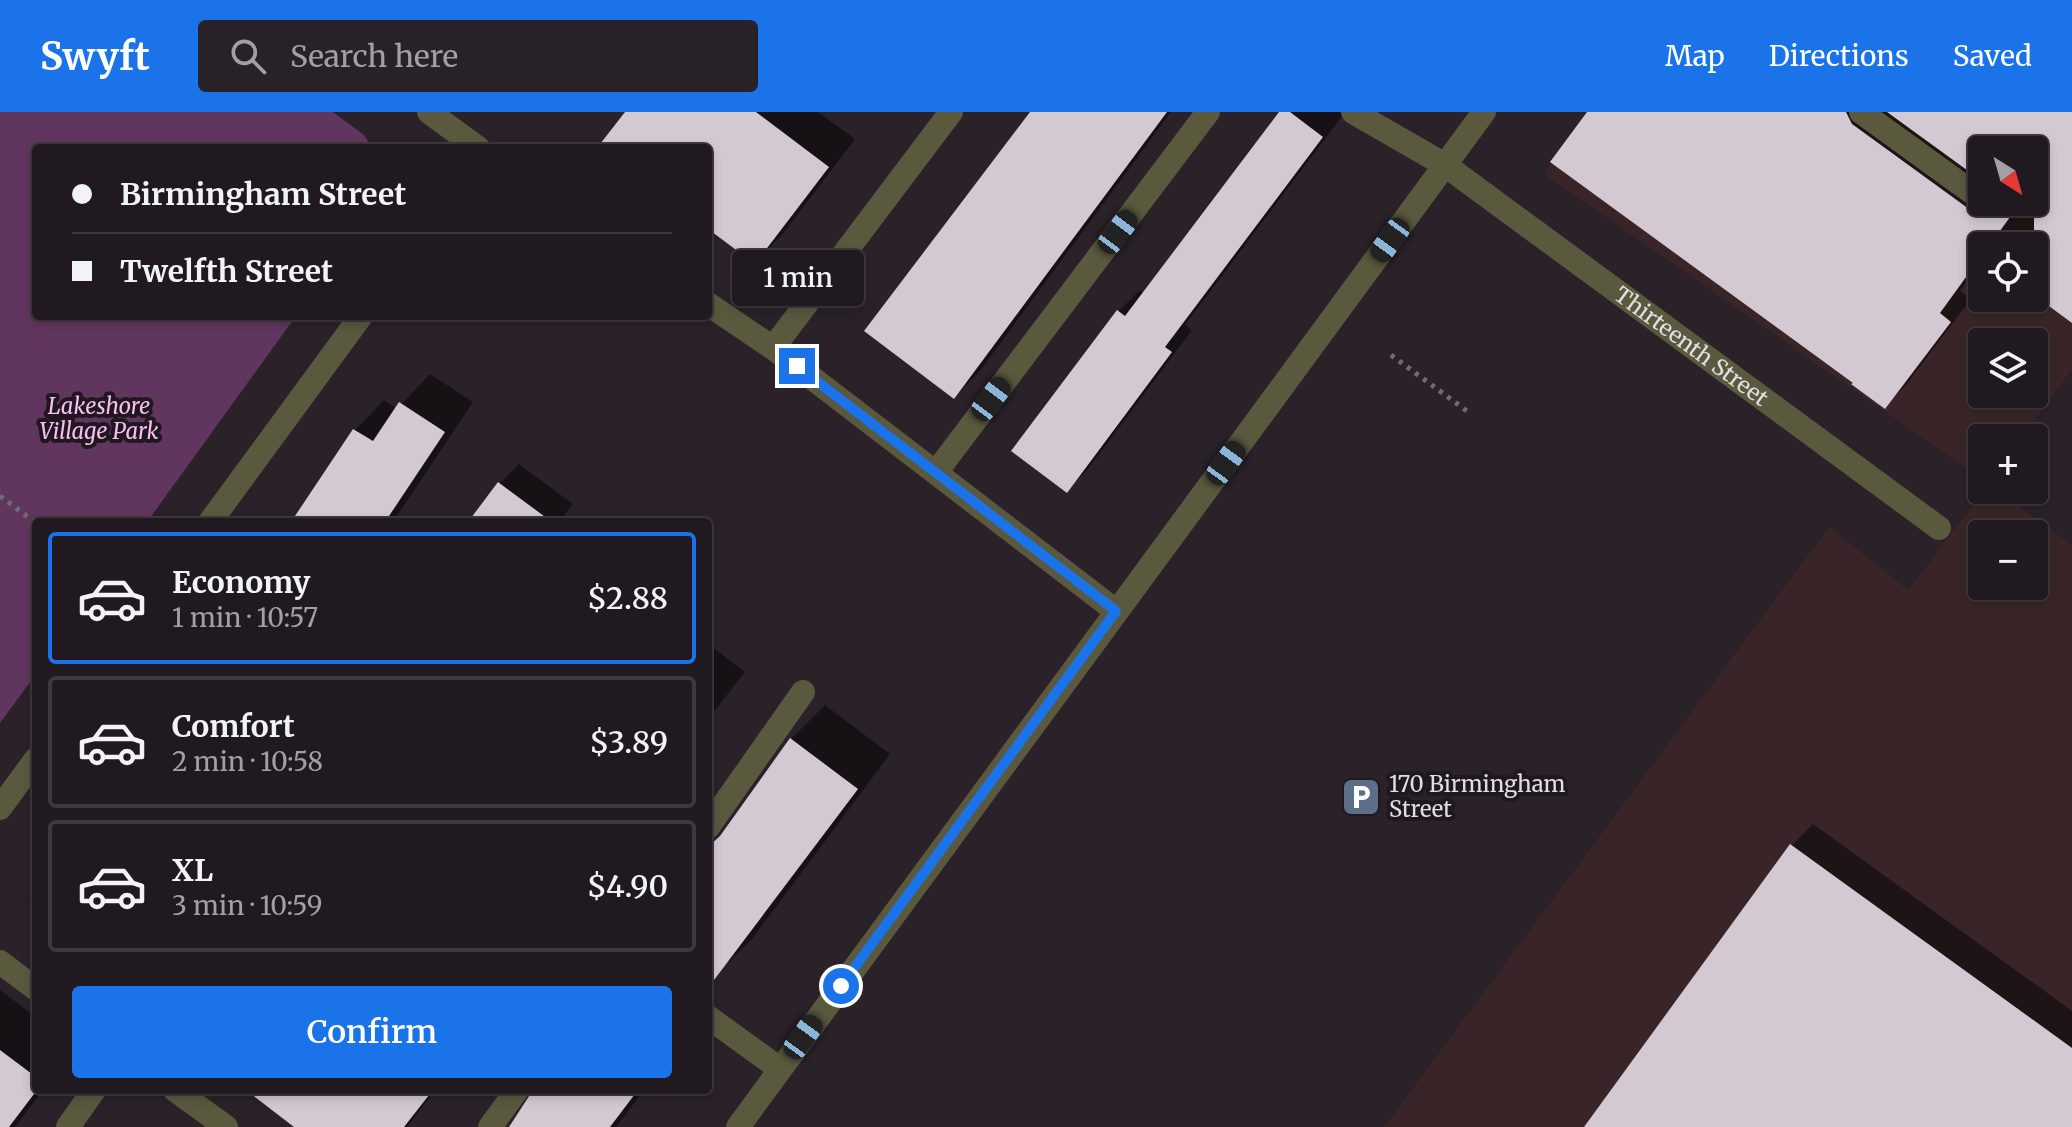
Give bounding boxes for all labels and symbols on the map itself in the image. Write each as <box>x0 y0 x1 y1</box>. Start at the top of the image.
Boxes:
north arrow <box>1968 136 2048 216</box>
car <box>1094 206 1142 258</box>
car <box>1366 214 1414 266</box>
callout: 1 min <box>731 250 863 306</box>
street label: Thirteenth Street <box>1609 280 1774 412</box>
route end <box>779 348 815 384</box>
car <box>967 373 1015 425</box>
park label: Lakeshore Village Park <box>39 392 159 445</box>
car <box>1202 437 1250 489</box>
place label: 170 Birmingham Street <box>1389 770 1565 823</box>
parking icon: 170 Birmingham Street <box>1340 776 1382 818</box>
route start <box>823 968 859 1004</box>
car <box>779 1011 827 1063</box>

